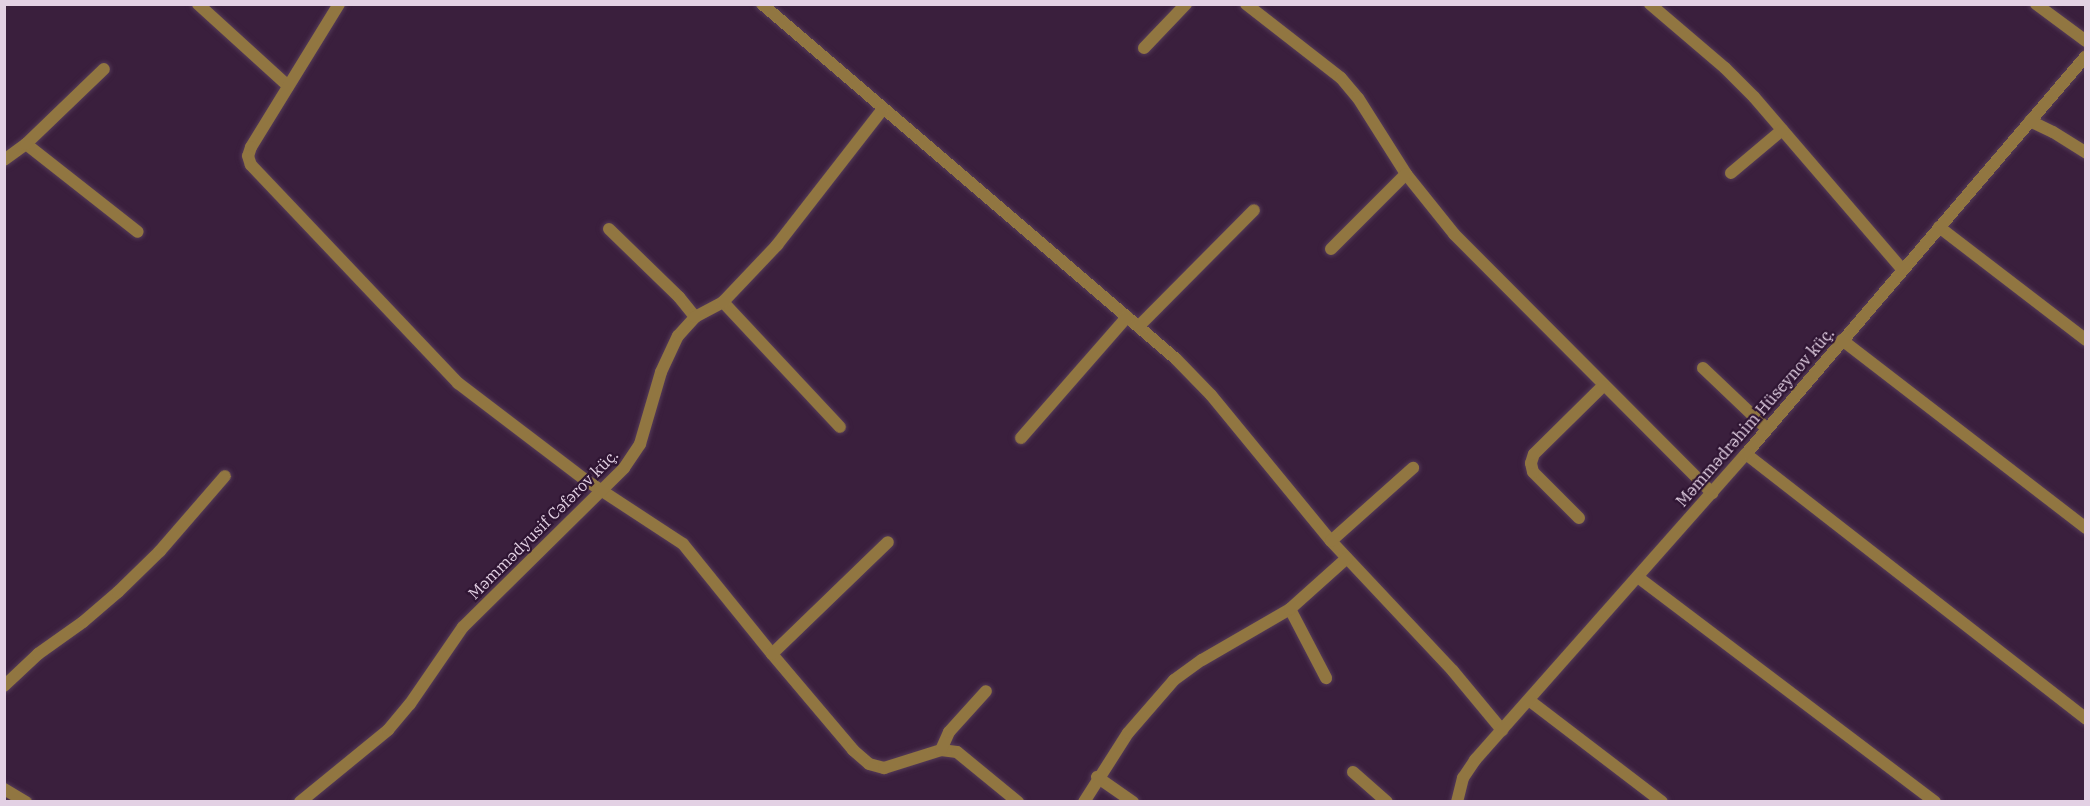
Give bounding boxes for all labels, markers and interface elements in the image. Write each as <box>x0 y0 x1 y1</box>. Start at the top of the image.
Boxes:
street label: Məmmədrəhim Hüseynov küç. <box>1672 323 1838 511</box>
street label: Məmmədyusif Cəfərov küç. <box>464 445 622 603</box>

